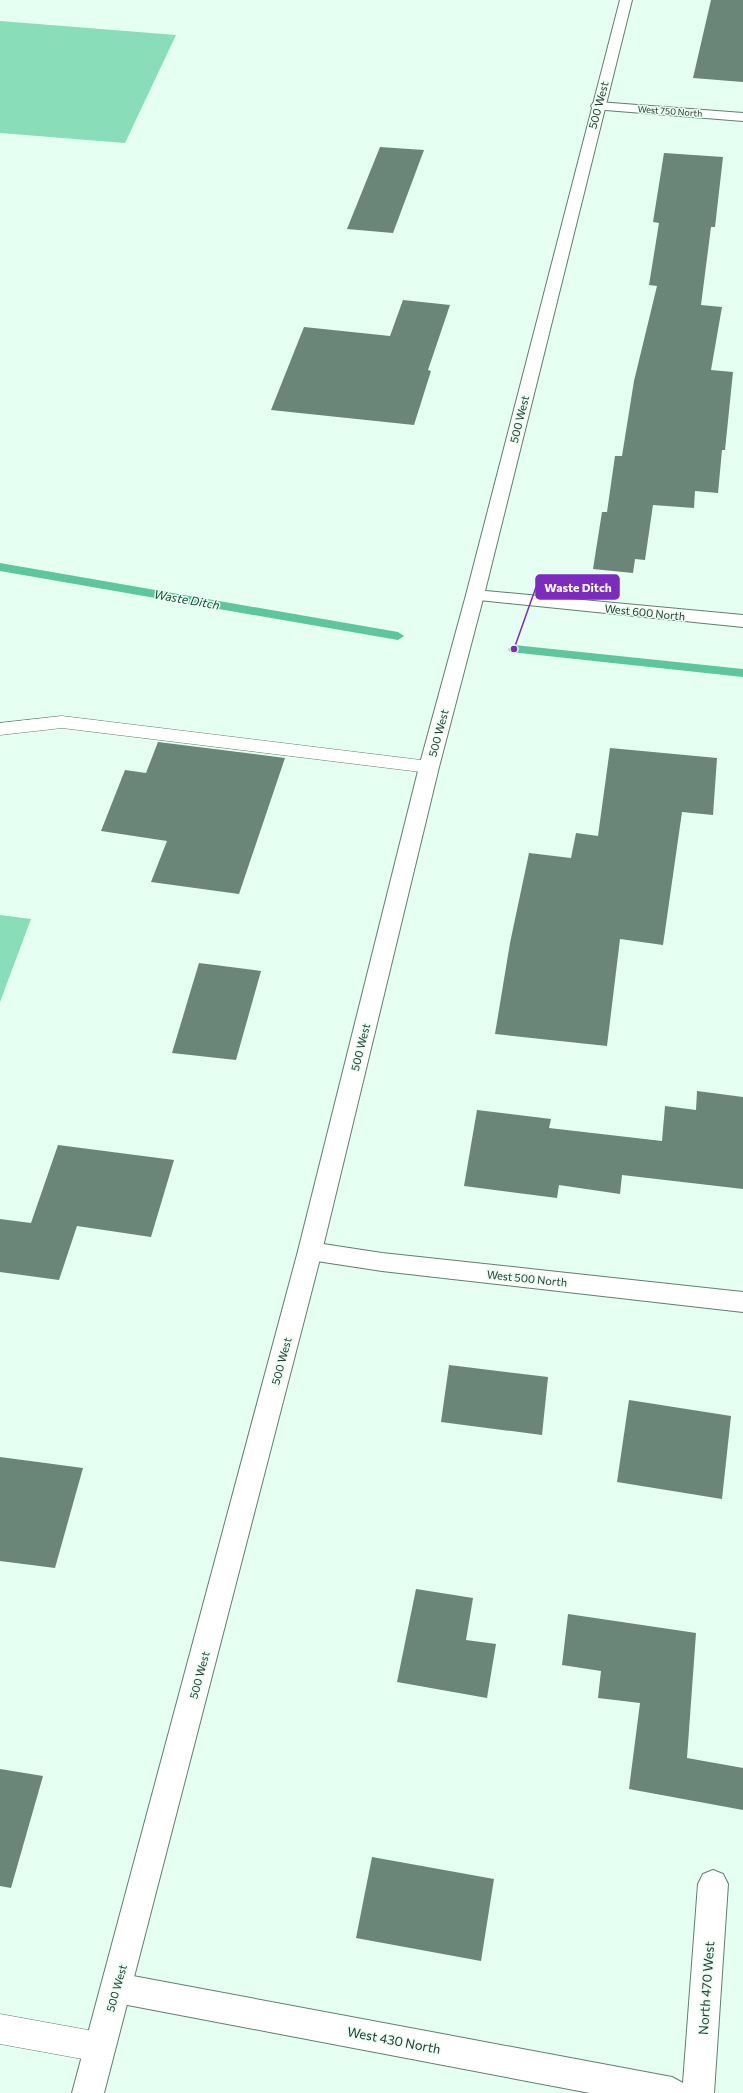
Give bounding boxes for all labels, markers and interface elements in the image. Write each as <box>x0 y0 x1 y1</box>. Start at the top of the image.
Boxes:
street label: 500 West <box>585 79 611 130</box>
street label: West 750 North <box>637 103 703 119</box>
street label: 500 West <box>507 393 531 444</box>
callout: Waste Ditch <box>536 575 619 599</box>
text: Waste Ditch <box>544 580 612 594</box>
water label: Waste Ditch <box>153 586 221 612</box>
street label: West 600 North <box>604 601 686 623</box>
street label: 500 West <box>425 707 451 758</box>
street label: 500 West <box>348 1021 372 1072</box>
street label: West 500 North <box>486 1267 568 1289</box>
street label: 500 West <box>268 1335 294 1386</box>
street label: 500 West <box>186 1649 212 1700</box>
street label: North 470 West <box>695 1941 717 2035</box>
street label: 500 West <box>103 1962 129 2013</box>
street label: West 430 North <box>346 2023 442 2057</box>

